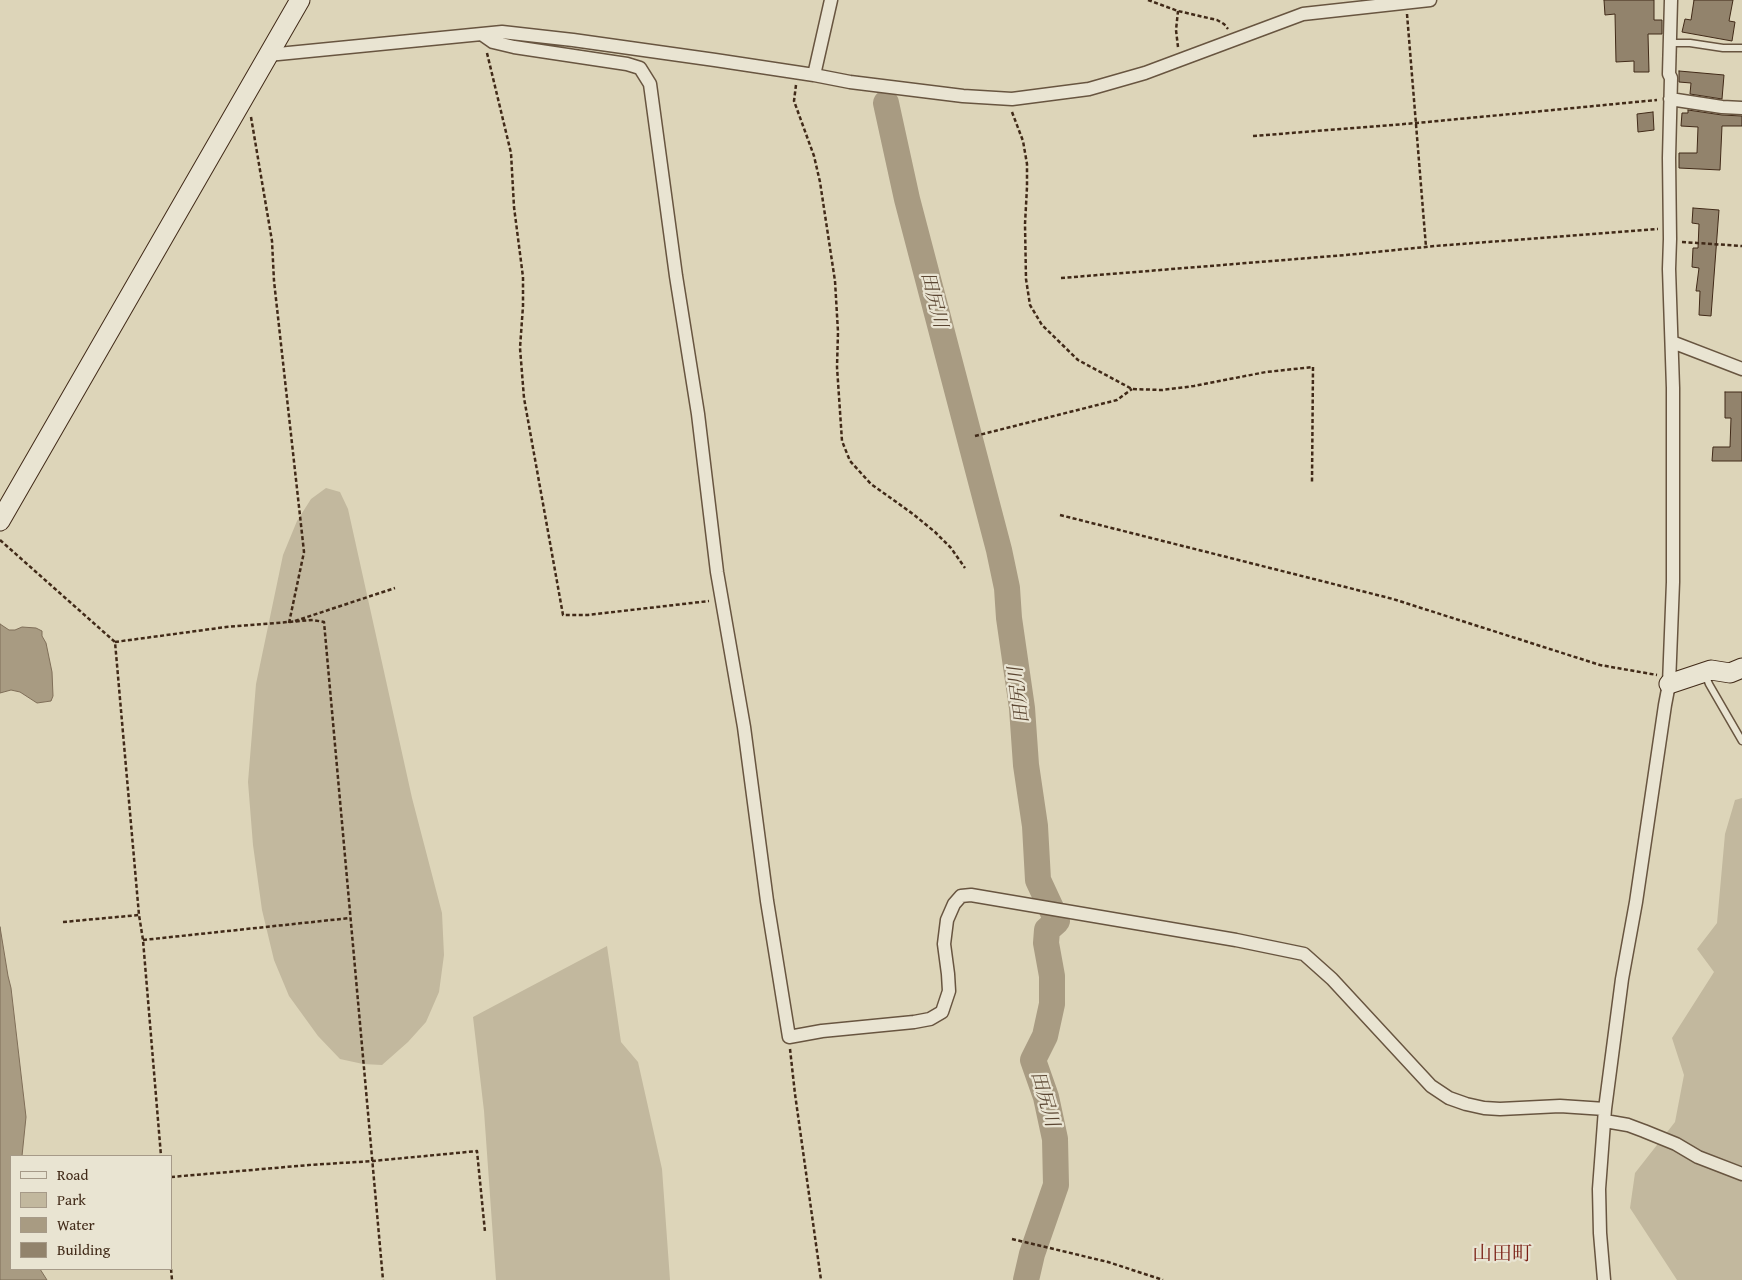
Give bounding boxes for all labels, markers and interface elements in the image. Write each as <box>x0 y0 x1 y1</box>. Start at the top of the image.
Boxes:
water label: 田尻川 <box>915 270 951 330</box>
water label: 田尻川 <box>1005 665 1035 725</box>
water label: 田尻川 <box>1025 1068 1063 1130</box>
legend <box>10 1155 172 1270</box>
text: Road <box>57 1164 88 1185</box>
text: Park <box>57 1189 86 1210</box>
text: Water <box>57 1214 95 1235</box>
text: Building <box>57 1239 110 1260</box>
district label: 山田町 <box>1472 1243 1532 1267</box>

